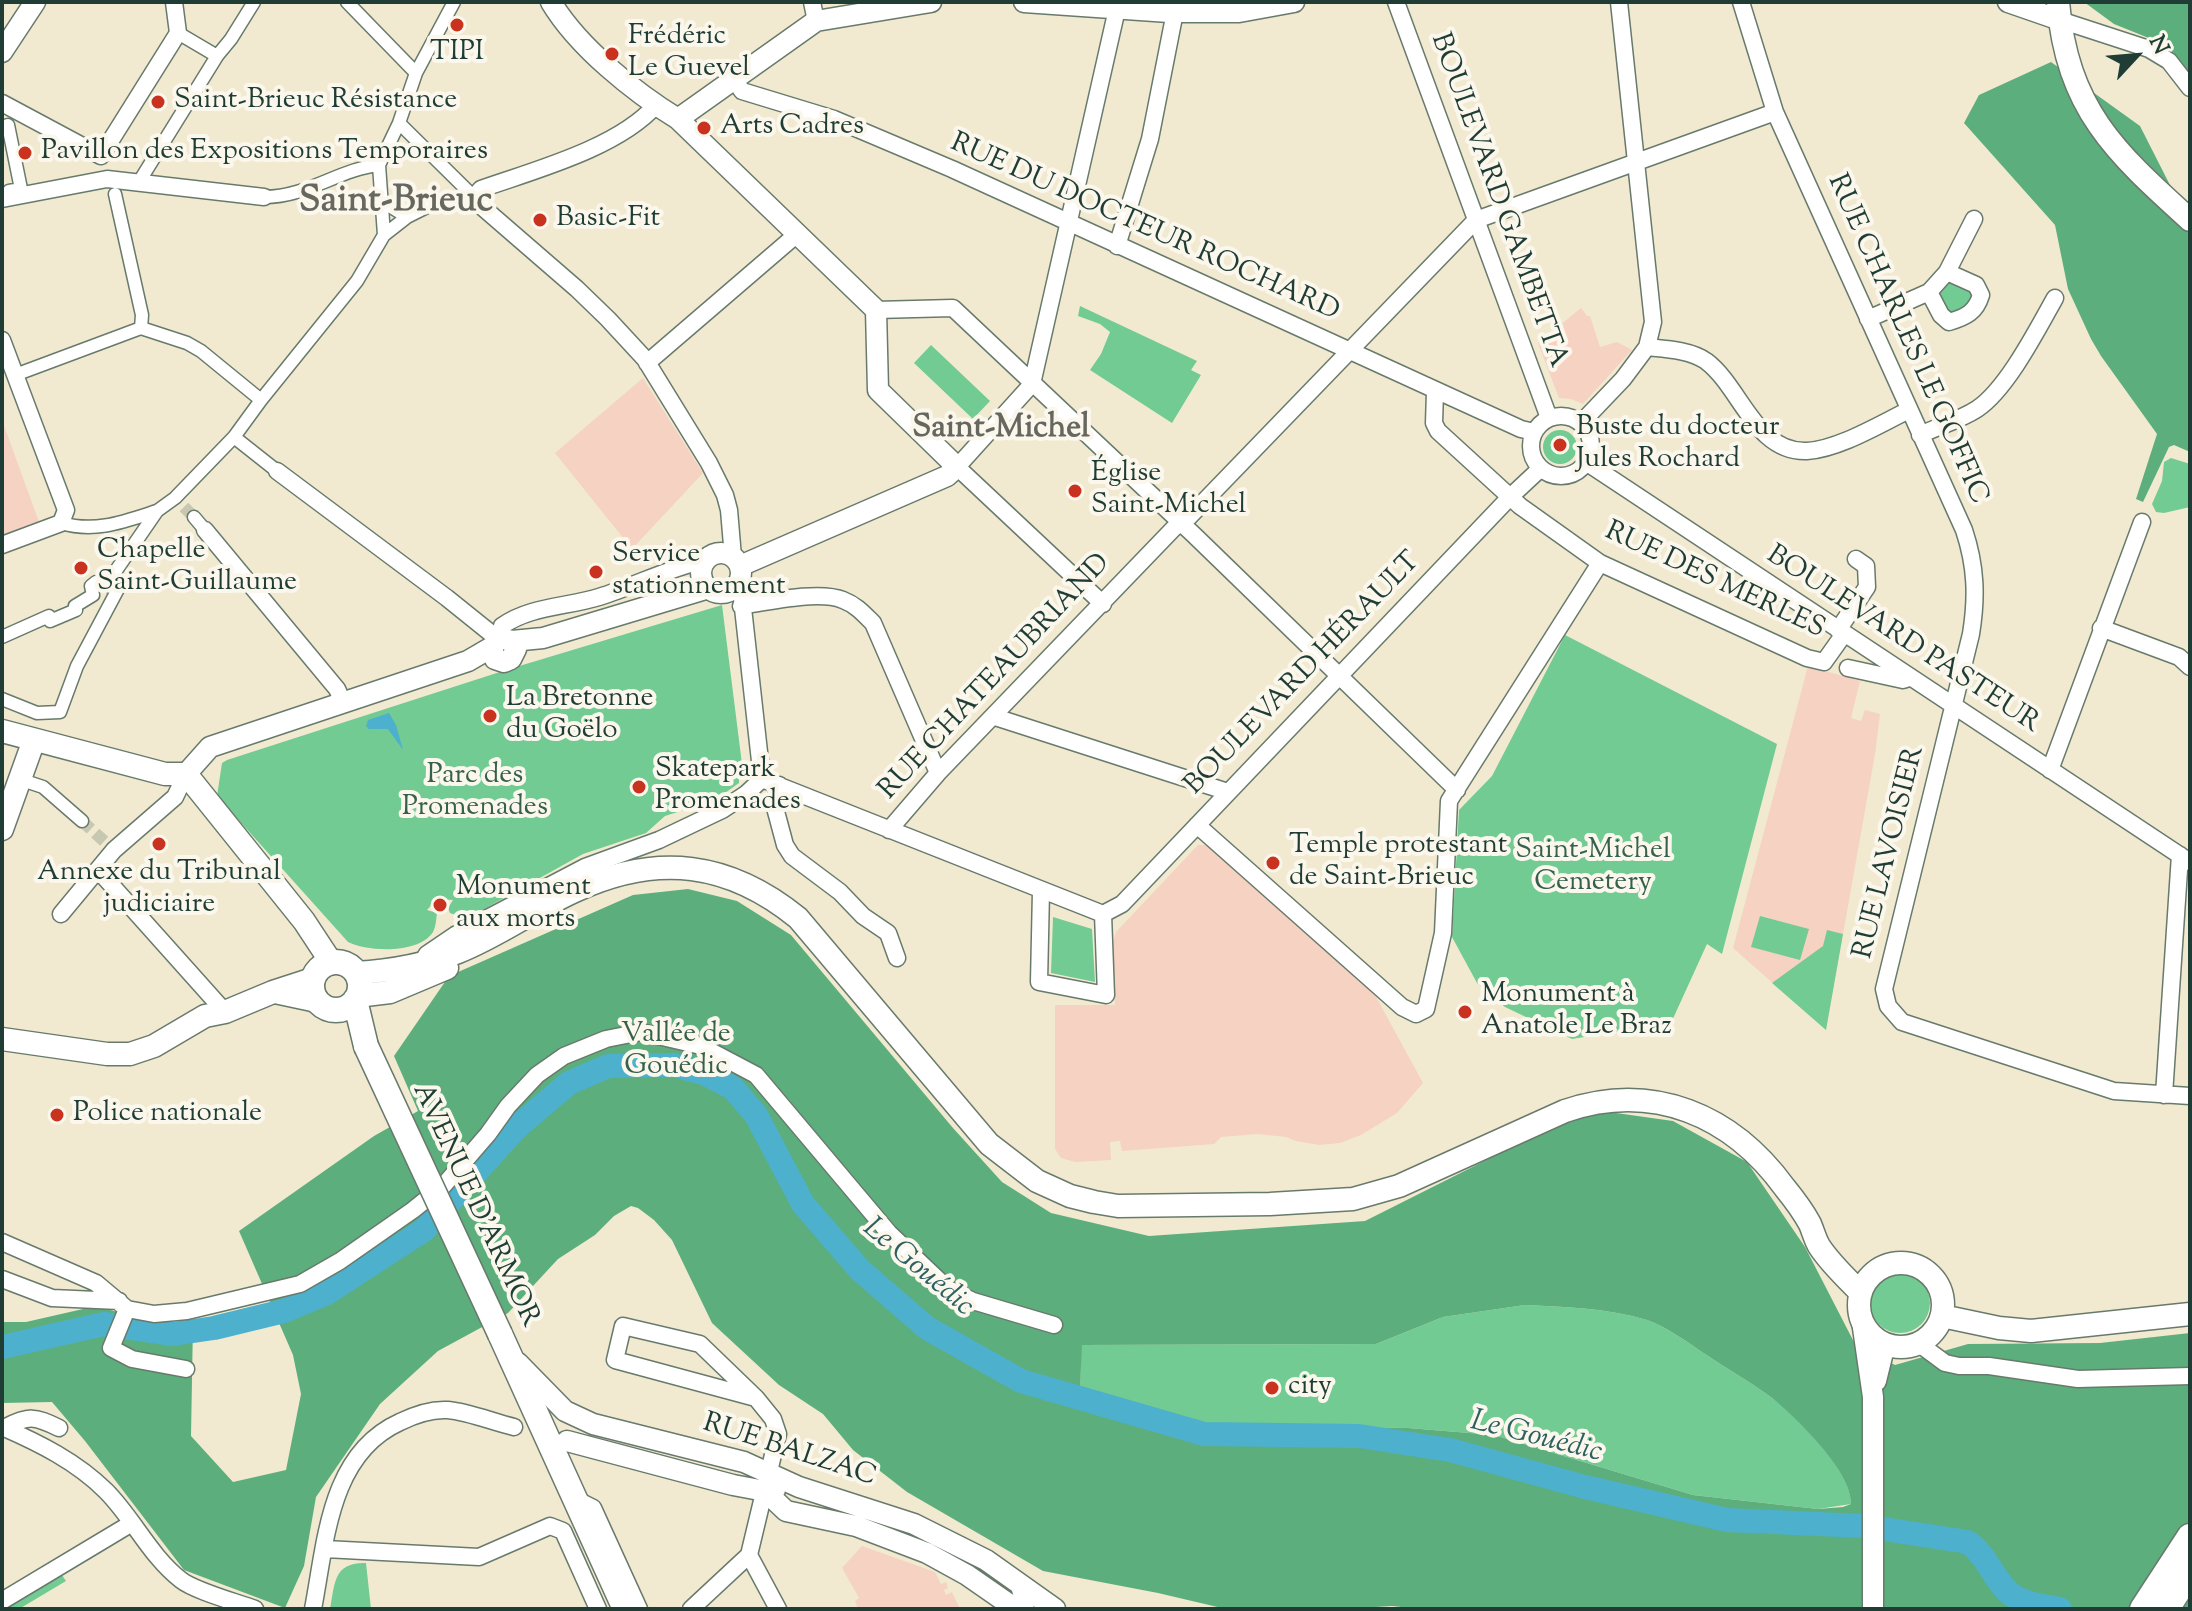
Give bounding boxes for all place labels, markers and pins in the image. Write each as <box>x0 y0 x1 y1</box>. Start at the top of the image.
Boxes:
marker: TIPI <box>448 16 466 34</box>
place label: Frédéric Le Guevel <box>628 21 750 87</box>
place label: TIPI <box>430 37 484 71</box>
marker: Frédéric Le Guevel <box>603 45 621 63</box>
place label: Saint-Brieuc Résistance <box>174 85 457 119</box>
marker: Saint-Brieuc Résistance <box>149 93 167 111</box>
place label: Arts Cadres <box>720 111 864 145</box>
marker: Arts Cadres <box>695 119 713 137</box>
place label: Pavillon des Expositions Temporaires <box>41 136 488 170</box>
marker: Pavillon des Expositions Temporaires <box>16 144 34 162</box>
place label: Basic-Fit <box>556 203 660 237</box>
marker: Basic-Fit <box>531 211 549 229</box>
place label: Buste du docteur Jules Rochard <box>1576 412 1780 478</box>
marker: Buste du docteur Jules Rochard <box>1551 436 1569 454</box>
place label: Église Saint-Michel <box>1091 458 1246 524</box>
marker: Église Saint-Michel <box>1066 482 1084 500</box>
place label: Chapelle Saint-Guillaume <box>97 535 297 601</box>
place label: Service stationnement <box>612 539 786 605</box>
marker: Chapelle Saint-Guillaume <box>72 559 90 577</box>
marker: Service stationnement <box>587 563 605 581</box>
place label: La Bretonne du Goëlo <box>506 683 654 749</box>
marker: La Bretonne du Goëlo <box>481 707 499 725</box>
place label: Skatepark Promenades <box>655 754 801 820</box>
marker: Skatepark Promenades <box>630 778 648 796</box>
place label: Temple protestant de Saint-Brieuc <box>1289 830 1507 896</box>
marker: Annexe du Tribunal judiciaire <box>150 835 168 853</box>
marker: Temple protestant de Saint-Brieuc <box>1264 854 1282 872</box>
place label: Annexe du Tribunal judiciaire <box>37 857 281 923</box>
place label: Monument aux morts <box>456 872 591 938</box>
marker: Monument aux morts <box>431 896 449 914</box>
place label: Monument à Anatole Le Braz <box>1481 979 1672 1045</box>
marker: Monument à Anatole Le Braz <box>1456 1003 1474 1021</box>
place label: Police nationale <box>73 1098 262 1132</box>
marker: Police nationale <box>48 1106 66 1124</box>
place label: city <box>1288 1371 1332 1405</box>
marker: city <box>1263 1379 1281 1397</box>

